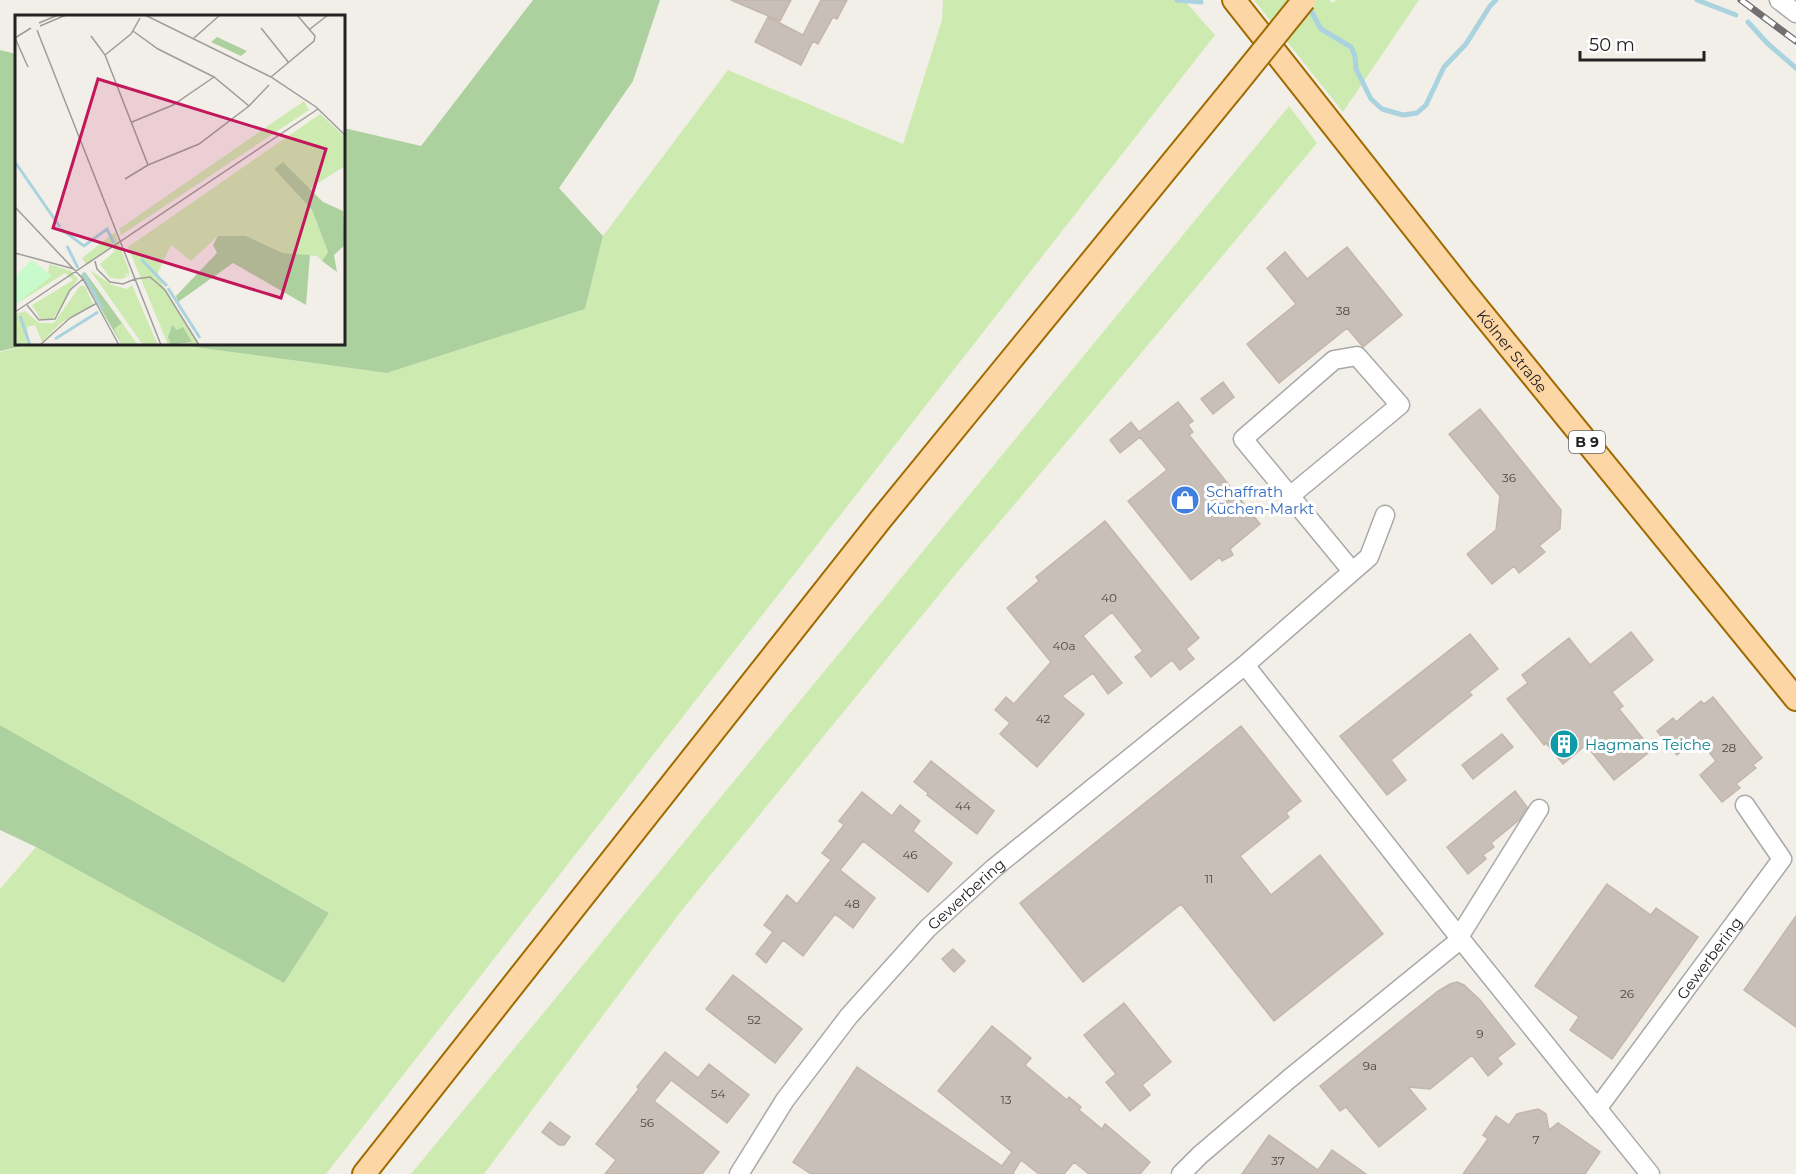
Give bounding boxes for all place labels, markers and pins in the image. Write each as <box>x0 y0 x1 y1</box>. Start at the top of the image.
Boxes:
place label: Schaffrath Küchen-Markt <box>1206 482 1314 518</box>
shop icon: Schaffrath Küchen-Markt <box>1169 484 1201 516</box>
building icon: Hagmans Teiche <box>1548 728 1580 760</box>
place label: Hagmans Teiche <box>1585 735 1711 754</box>

